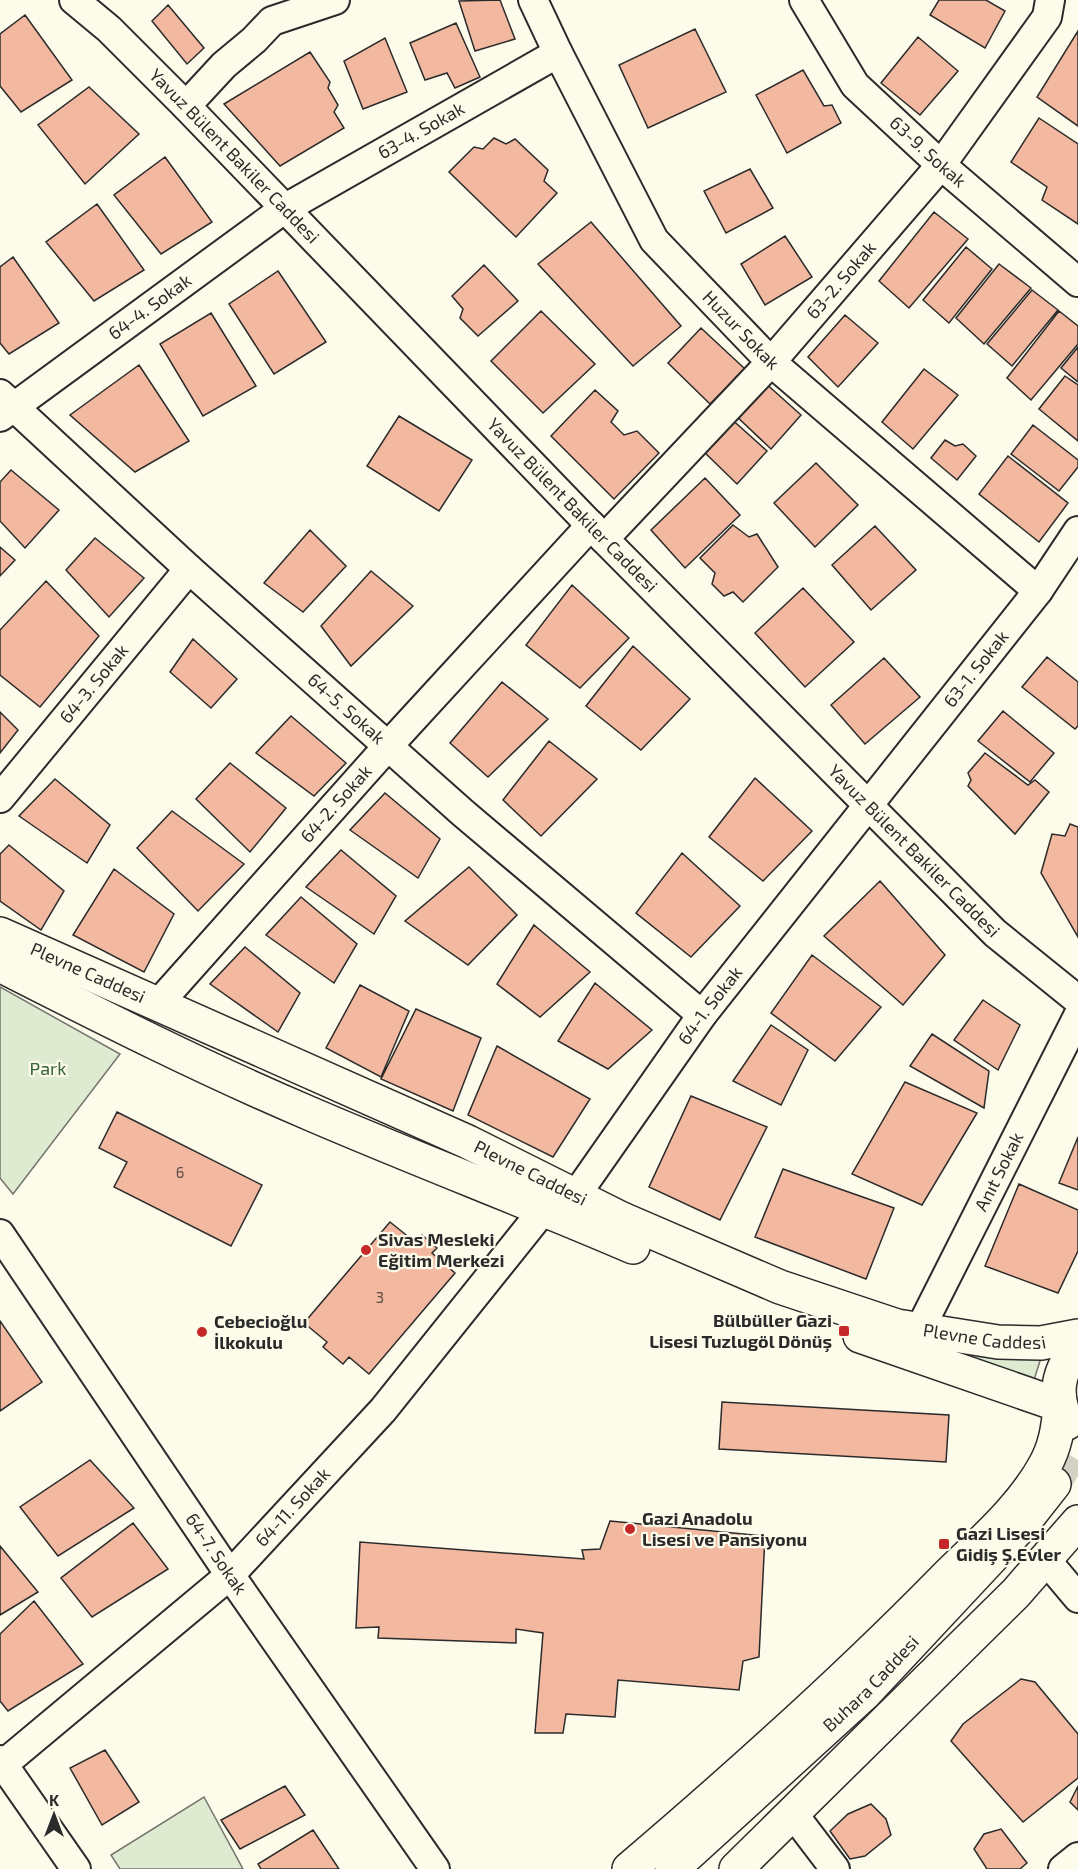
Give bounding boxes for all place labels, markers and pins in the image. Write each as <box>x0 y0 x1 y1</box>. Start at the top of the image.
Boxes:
place label: Sivas Mesleki Eğitim Merkezi <box>378 1228 505 1271</box>
marker: Sivas Mesleki Eğitim Merkezi <box>359 1243 373 1257</box>
place label: Bülbüller Gazi Lisesi Tuzlugöl Dönüş <box>649 1309 832 1353</box>
place label: Cebecioğlu İlkokulu <box>214 1310 307 1353</box>
marker: Bülbüller Gazi Lisesi Tuzlugöl Dönüş <box>837 1324 851 1338</box>
marker: Cebecioğlu İlkokulu <box>195 1325 209 1339</box>
place label: Gazi Anadolu Lisesi ve Pansiyonu <box>642 1507 807 1550</box>
marker: Gazi Anadolu Lisesi ve Pansiyonu <box>623 1522 637 1536</box>
place label: Gazi Lisesi Gidiş Ş.Evler <box>956 1522 1061 1566</box>
marker: Gazi Lisesi Gidiş Ş.Evler <box>937 1537 951 1551</box>

